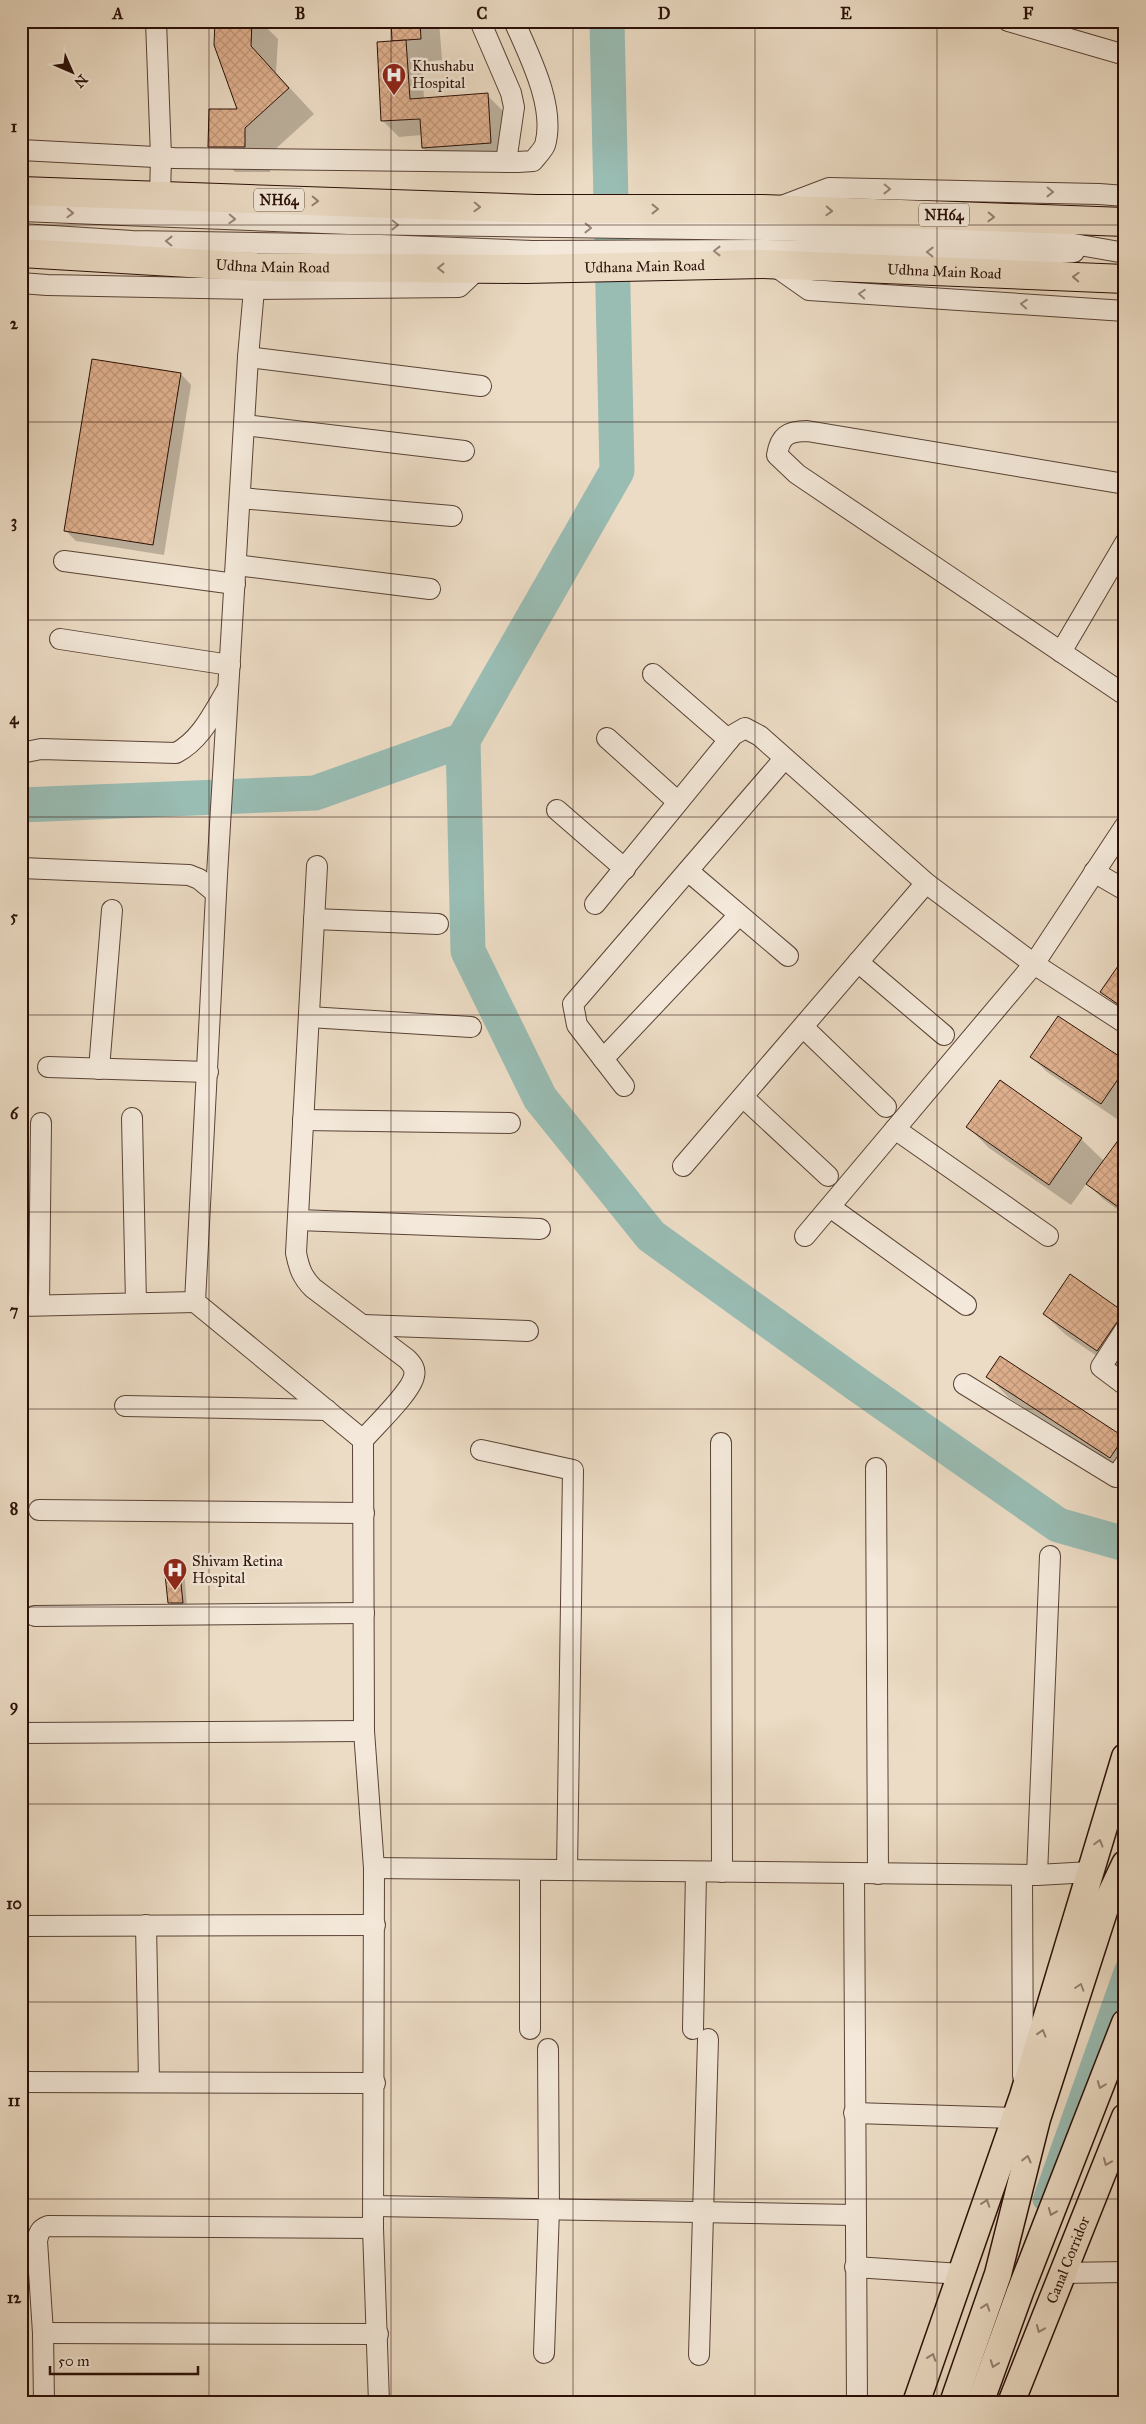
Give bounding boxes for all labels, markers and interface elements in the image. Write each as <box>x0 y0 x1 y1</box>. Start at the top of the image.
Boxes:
text: A <box>112 4 124 23</box>
text: B <box>295 4 305 23</box>
text: C <box>477 4 488 23</box>
text: D <box>658 4 671 23</box>
text: E <box>840 4 852 23</box>
text: F <box>1023 4 1034 23</box>
north arrow <box>48 48 98 98</box>
place label: Khushabu Hospital <box>412 57 474 92</box>
hospital icon: Khushabu Hospital <box>381 62 407 96</box>
text: N <box>71 71 91 91</box>
text: 1 <box>11 117 18 136</box>
one-way arrow <box>884 184 891 194</box>
one-way arrow <box>1046 187 1054 198</box>
road number: NH64 <box>254 188 304 212</box>
one-way arrow <box>312 196 319 206</box>
one-way arrow <box>474 202 481 212</box>
one-way arrow <box>652 204 659 214</box>
road number: NH64 <box>919 204 969 226</box>
one-way arrow <box>825 206 833 217</box>
one-way arrow <box>66 207 74 218</box>
one-way arrow <box>987 211 995 222</box>
one-way arrow <box>229 214 237 225</box>
one-way arrow <box>391 220 399 230</box>
one-way arrow <box>584 223 592 233</box>
one-way arrow <box>165 236 172 246</box>
one-way arrow <box>713 246 720 256</box>
one-way arrow <box>926 247 934 257</box>
street label: Udhna Main Road <box>215 256 330 277</box>
street label: Udhana Main Road <box>584 256 706 277</box>
street label: Udhna Main Road <box>887 260 1002 283</box>
one-way arrow <box>437 263 444 273</box>
one-way arrow <box>1072 272 1080 283</box>
one-way arrow <box>857 288 865 299</box>
one-way arrow <box>1019 299 1027 310</box>
text: 2 <box>10 314 19 333</box>
text: 3 <box>11 512 17 532</box>
text: 4 <box>10 709 20 729</box>
text: 5 <box>10 907 18 926</box>
text: 6 <box>10 1104 19 1123</box>
text: 7 <box>10 1301 19 1320</box>
text: 8 <box>10 1499 18 1518</box>
place label: Shivam Retina Hospital <box>192 1552 284 1587</box>
hospital icon: Shivam Retina Hospital <box>162 1557 188 1591</box>
text: 9 <box>10 1696 18 1716</box>
one-way arrow <box>1094 1840 1104 1848</box>
text: 10 <box>6 1894 22 1913</box>
one-way arrow <box>1074 1983 1084 1992</box>
one-way arrow <box>1037 2029 1047 2037</box>
one-way arrow <box>1097 2080 1107 2089</box>
text: 11 <box>8 2091 21 2110</box>
one-way arrow <box>1021 2154 1032 2163</box>
one-way arrow <box>1103 2157 1113 2166</box>
one-way arrow <box>980 2200 990 2208</box>
one-way arrow <box>1048 2208 1058 2216</box>
street label: Canal Corridor <box>1043 2213 1094 2306</box>
text: 12 <box>7 2288 22 2307</box>
one-way arrow <box>980 2303 990 2312</box>
one-way arrow <box>1036 2324 1047 2333</box>
scale bar <box>50 2344 198 2376</box>
text: 50 m <box>58 2352 90 2370</box>
one-way arrow <box>926 2353 936 2362</box>
one-way arrow <box>990 2359 1000 2368</box>

